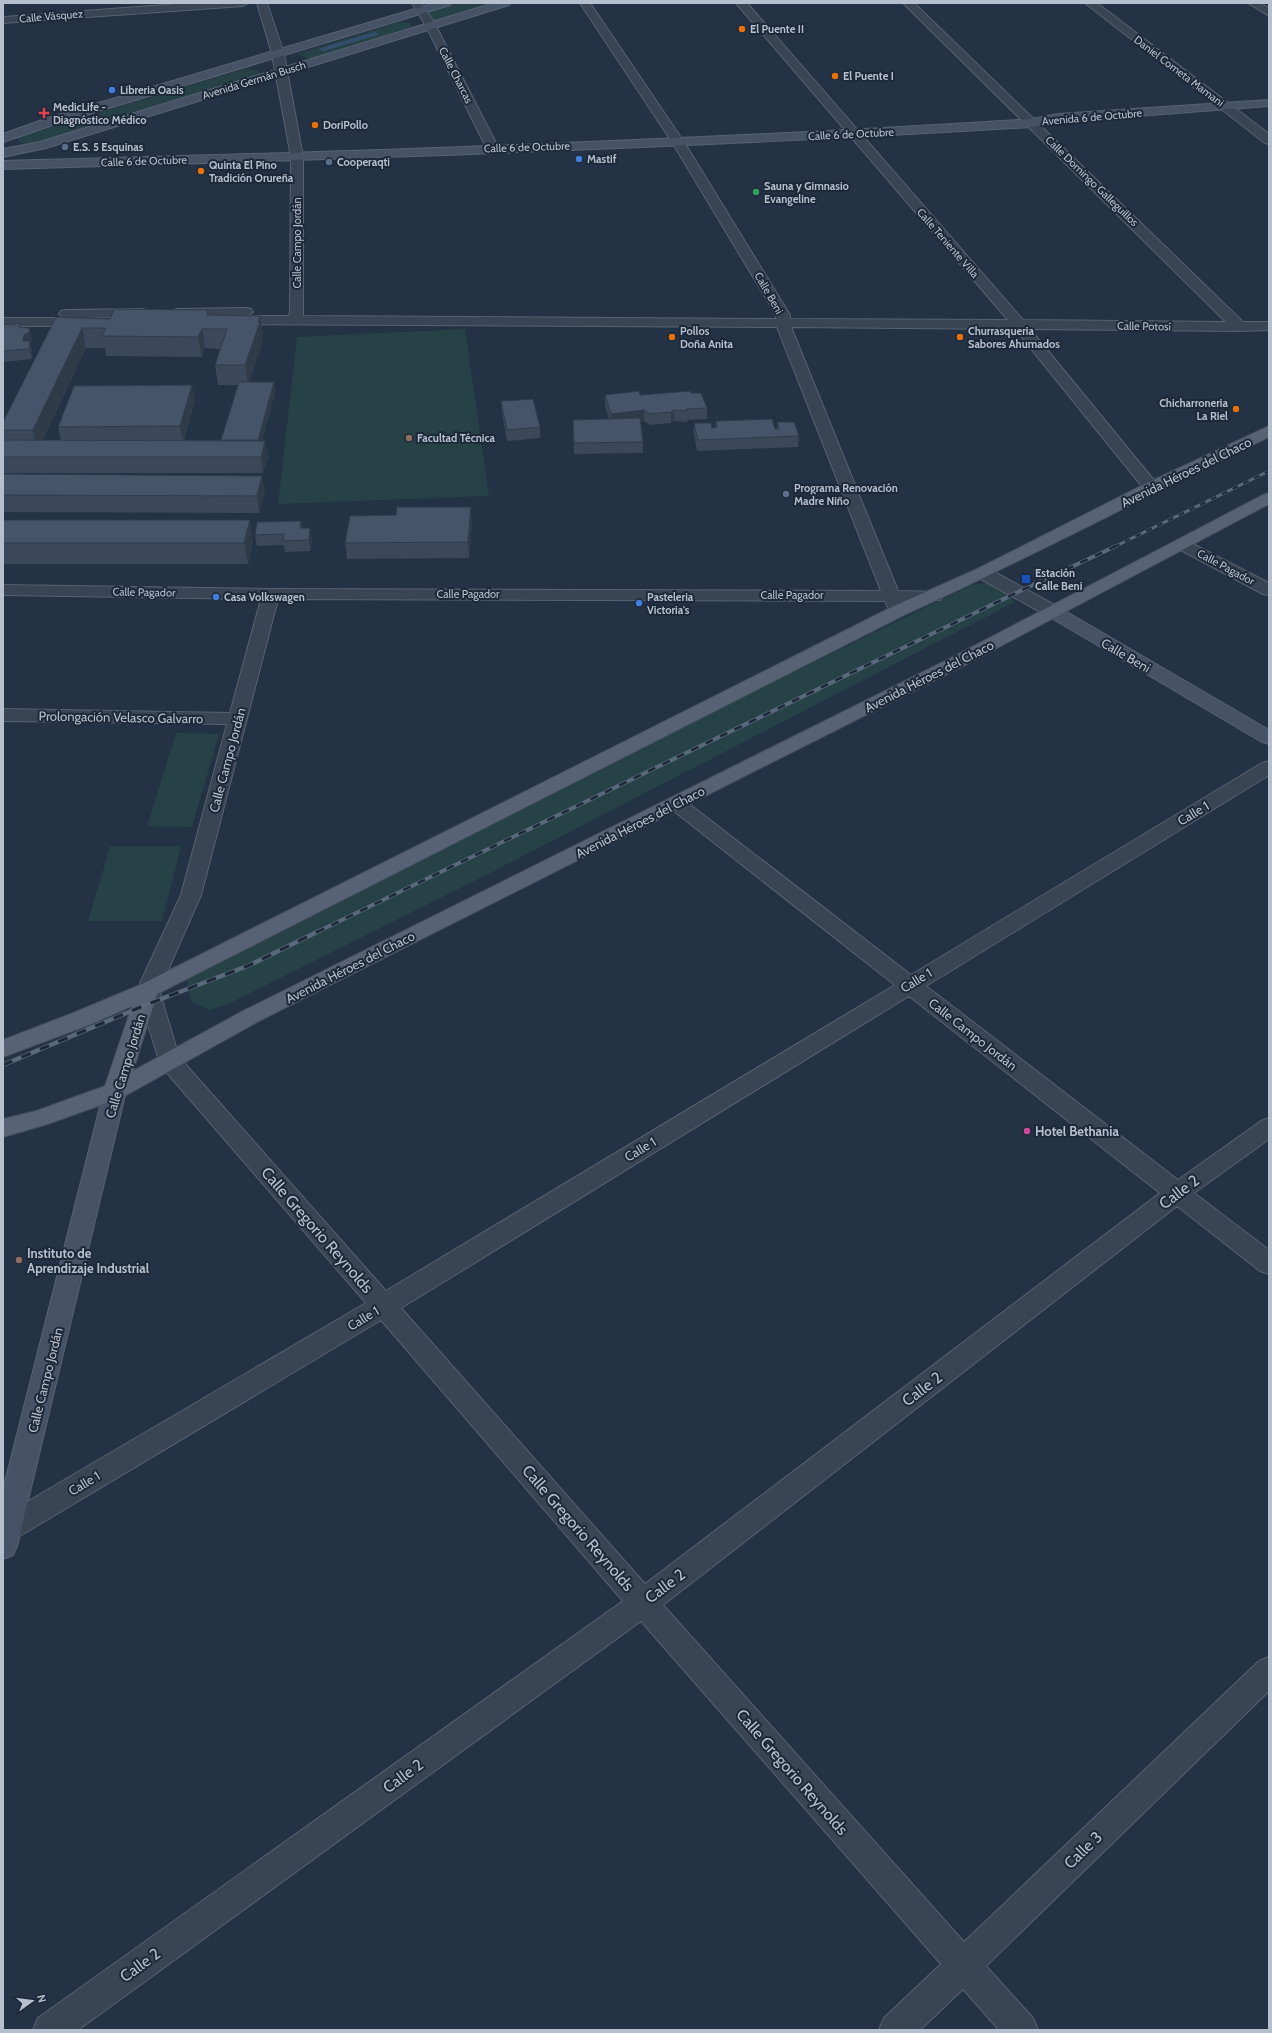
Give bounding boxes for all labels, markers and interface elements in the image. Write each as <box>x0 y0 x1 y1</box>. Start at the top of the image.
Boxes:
street label: Calle Vásquez <box>18 6 84 26</box>
place label: El Puente II <box>750 22 804 36</box>
marker: El Puente II <box>737 24 747 34</box>
street label: Daniel Corneta Mamani <box>1131 33 1227 109</box>
street label: Calle Charcas <box>436 44 476 106</box>
street label: Avenida Germán Busch <box>201 58 307 102</box>
place label: El Puente I <box>843 69 894 83</box>
marker: El Puente I <box>830 71 840 81</box>
place label: Libreria Oasis <box>120 83 184 97</box>
marker: Libreria Oasis <box>107 85 117 95</box>
place label: MedicLife - Diagnóstico Médico <box>53 100 146 127</box>
street label: Avenida 6 de Octubre <box>1041 106 1143 128</box>
marker: MedicLife - Diagnóstico Médico <box>38 107 50 119</box>
place label: DoriPollo <box>323 118 368 132</box>
marker: DoriPollo <box>310 120 320 130</box>
street label: Calle 6 de Octubre <box>808 125 895 143</box>
street label: Calle Domingo Galleguillos <box>1042 133 1142 229</box>
street label: Calle 6 de Octubre <box>484 138 571 155</box>
place label: E.S. 5 Esquinas <box>73 140 144 154</box>
marker: E.S. 5 Esquinas <box>60 142 70 152</box>
street label: Calle 6 de Octubre <box>101 152 188 169</box>
place label: Mastif <box>587 152 617 166</box>
marker: Mastif <box>574 154 584 164</box>
place label: Cooperaqti <box>337 155 390 169</box>
marker: Cooperaqti <box>324 157 334 167</box>
place label: Quinta El Pino Tradición Orureña <box>209 158 294 185</box>
marker: Quinta El Pino Tradición Orureña <box>196 166 206 176</box>
place label: Sauna y Gimnasio Evangeline <box>764 179 849 206</box>
marker: Sauna y Gimnasio Evangeline <box>751 187 761 197</box>
street label: Calle Campo Jordán <box>290 197 304 289</box>
street label: Calle Teniente Villa <box>914 205 983 281</box>
street label: Calle Beni <box>751 270 787 316</box>
street label: Calle Potosí <box>1117 319 1172 333</box>
place label: Pollos Doña Anita <box>680 324 734 351</box>
place label: Churrasqueria Sabores Ahumados <box>968 324 1060 351</box>
marker: Pollos Doña Anita <box>667 332 677 342</box>
marker: Churrasqueria Sabores Ahumados <box>955 332 965 342</box>
place label: Chicharroneria La Riel <box>1159 396 1229 423</box>
marker: Chicharroneria La Riel <box>1231 404 1241 414</box>
place label: Facultad Técnica <box>417 431 495 445</box>
marker: Facultad Técnica <box>404 433 414 443</box>
street label: Avenida Héroes del Chaco <box>1118 434 1254 510</box>
place label: Programa Renovación Madre Niño <box>794 481 898 508</box>
marker: Programa Renovación Madre Niño <box>781 489 791 499</box>
street label: Calle Pagador <box>1195 546 1258 588</box>
place label: Estación Calle Beni <box>1035 566 1082 593</box>
marker: Estación Calle Beni <box>1020 573 1032 585</box>
street label: Calle Pagador <box>112 584 176 600</box>
street label: Calle Pagador <box>436 587 500 601</box>
street label: Calle Pagador <box>760 588 824 602</box>
place label: Casa Volkswagen <box>224 590 305 604</box>
place label: Pasteleria Victoria's <box>647 590 694 617</box>
marker: Casa Volkswagen <box>211 592 221 602</box>
marker: Pasteleria Victoria's <box>634 598 644 608</box>
street label: Calle Beni <box>1098 634 1154 676</box>
street label: Avenida Héroes del Chaco <box>862 636 996 716</box>
street label: Calle Campo Jordán <box>205 706 249 814</box>
street label: Prolongación Velasco Galvarro <box>39 708 203 726</box>
street label: Avenida Héroes del Chaco <box>573 782 707 862</box>
street label: Calle 1 <box>1174 797 1212 829</box>
street label: Avenida Héroes del Chaco <box>283 927 417 1007</box>
street label: Calle 1 <box>897 964 935 996</box>
street label: Calle Campo Jordán <box>926 995 1020 1073</box>
street label: Calle Campo Jordán <box>102 1012 148 1120</box>
place label: Hotel Bethania <box>1035 1123 1119 1139</box>
marker: Hotel Bethania <box>1022 1126 1032 1136</box>
street label: Calle 1 <box>621 1133 659 1165</box>
street label: Calle Gregorio Reynolds <box>257 1163 377 1297</box>
street label: Calle 2 <box>1155 1171 1203 1213</box>
place label: Instituto de Aprendizaje Industrial <box>27 1245 150 1276</box>
marker: Instituto de Aprendizaje Industrial <box>14 1255 24 1265</box>
street label: Calle 1 <box>344 1302 382 1334</box>
street label: Calle Campo Jordán <box>24 1326 66 1434</box>
street label: Calle 2 <box>898 1368 946 1410</box>
street label: Calle Gregorio Reynolds <box>518 1461 638 1595</box>
street label: Calle 1 <box>65 1467 103 1499</box>
street label: Calle 2 <box>641 1565 689 1607</box>
street label: Calle Gregorio Reynolds <box>732 1705 852 1839</box>
street label: Calle 2 <box>379 1755 427 1797</box>
street label: Calle 3 <box>1060 1827 1106 1873</box>
street label: Calle 2 <box>116 1944 164 1986</box>
north arrow <box>12 1981 52 2021</box>
text: N <box>34 1993 49 2004</box>

